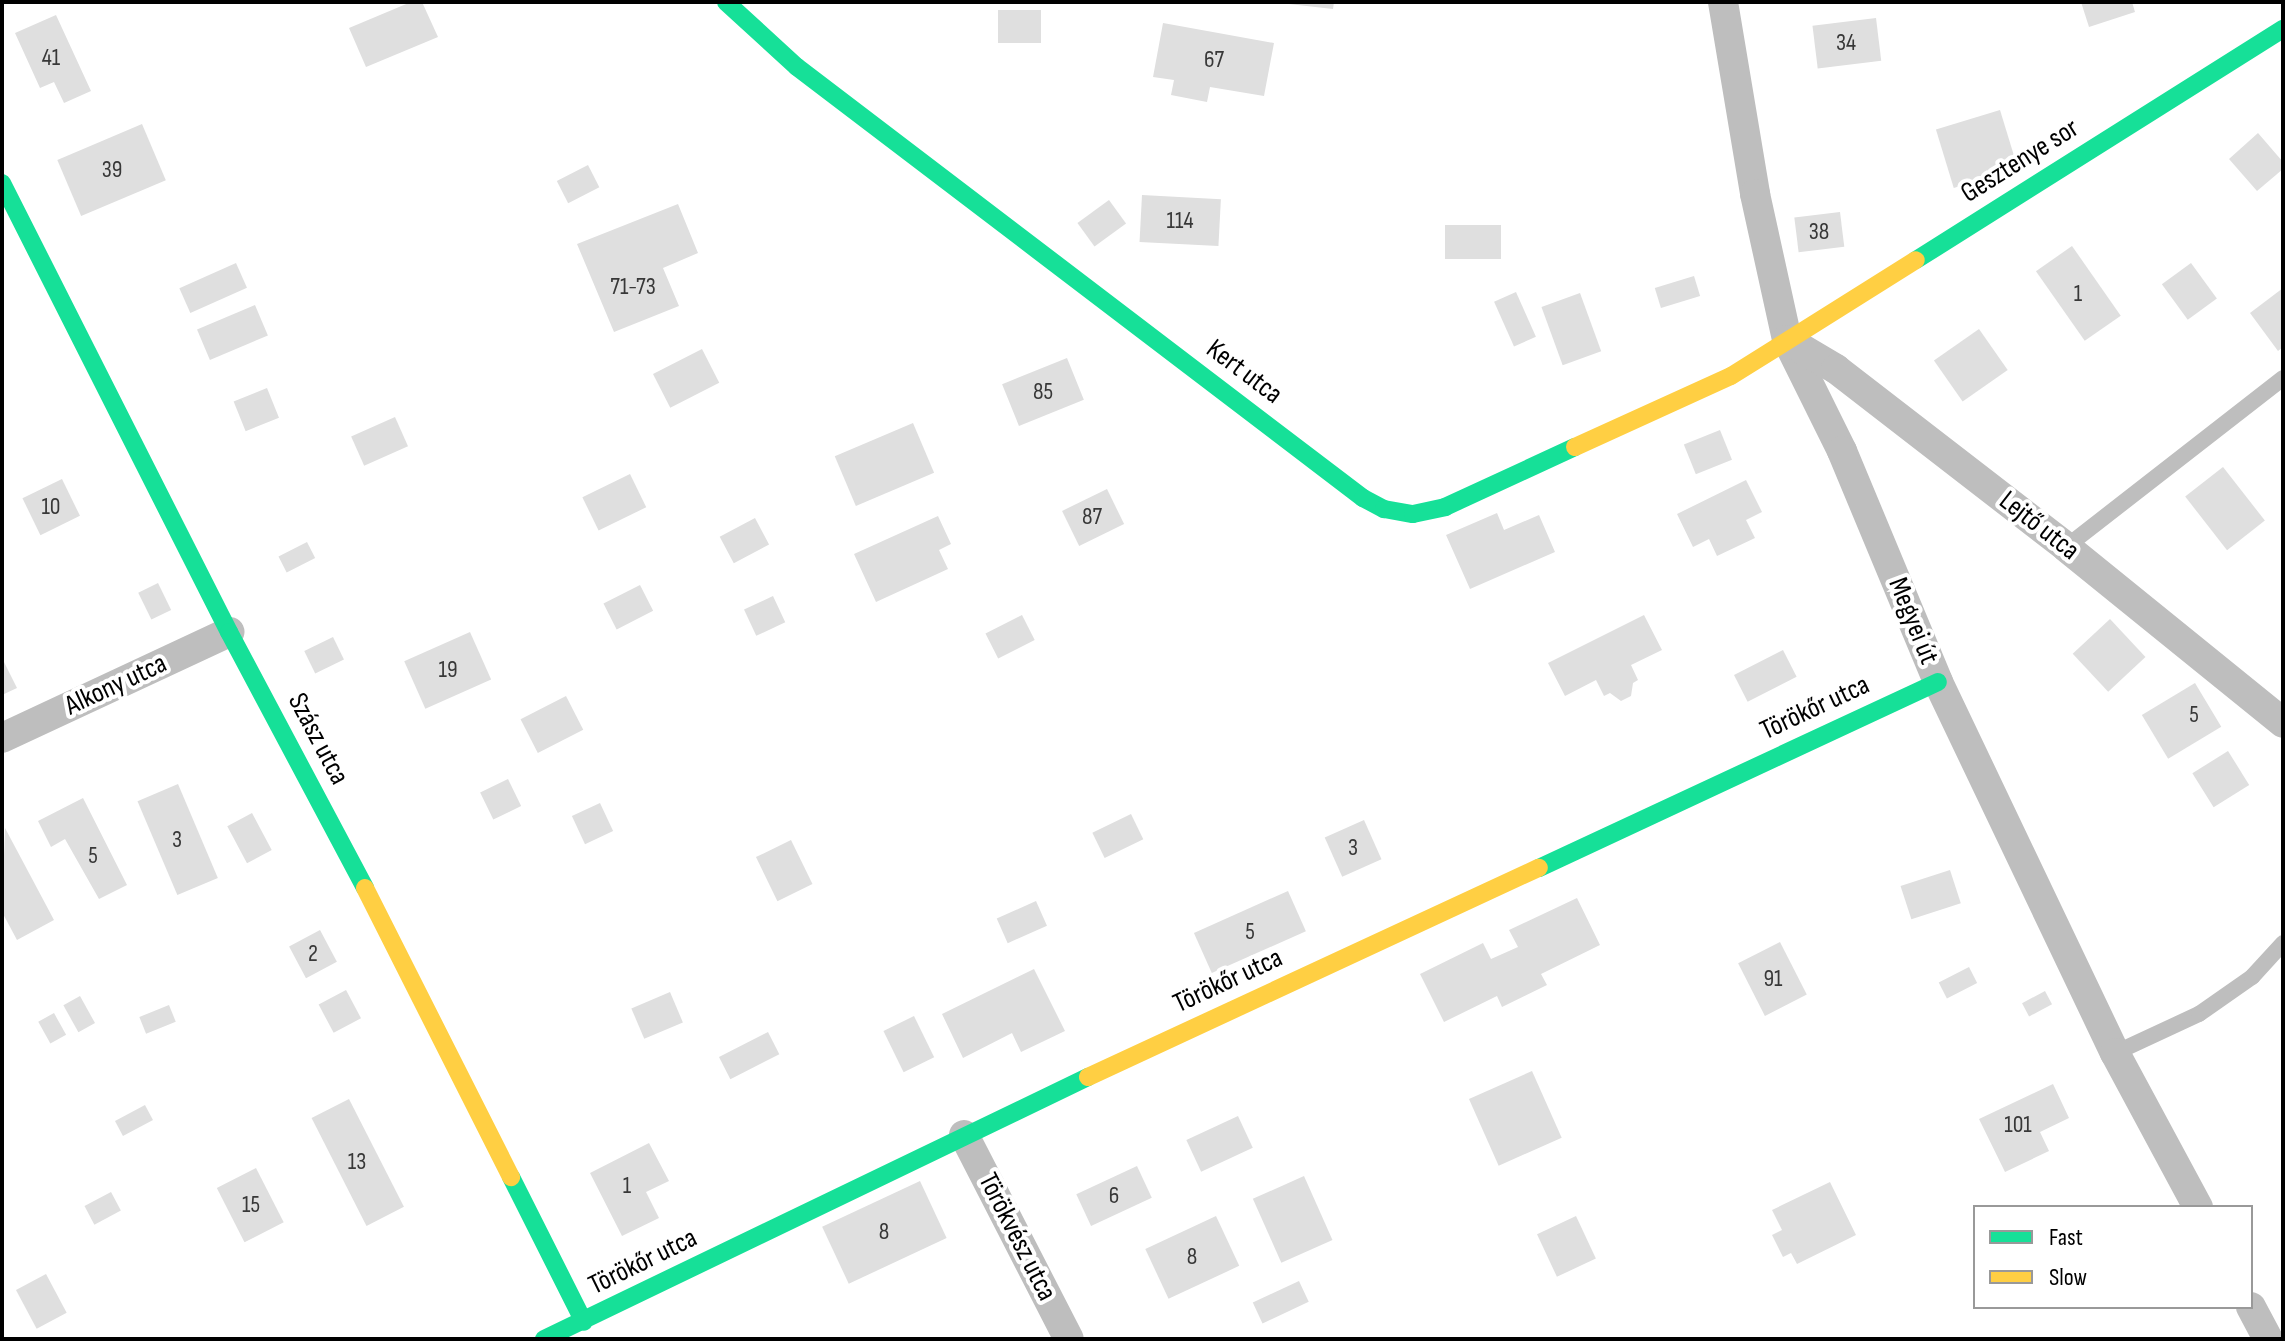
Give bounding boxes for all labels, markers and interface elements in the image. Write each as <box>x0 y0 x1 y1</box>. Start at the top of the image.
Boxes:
house number: 34 <box>1836 29 1856 57</box>
house number: 41 <box>42 44 60 72</box>
house number: 67 <box>1204 46 1224 74</box>
street label: Gesztenye sor <box>1955 112 2085 210</box>
house number: 39 <box>102 156 122 184</box>
house number: 114 <box>1167 207 1193 235</box>
house number: 38 <box>1809 218 1829 246</box>
house number: 71-73 <box>610 273 656 301</box>
house number: 1 <box>2074 280 2082 308</box>
street label: Kert utca <box>1199 333 1289 411</box>
house number: 85 <box>1033 378 1053 406</box>
street label: Lejtő utca <box>1992 484 2086 568</box>
house number: 10 <box>41 493 61 521</box>
house number: 87 <box>1082 503 1102 531</box>
street label: Megyei út <box>1880 573 1946 669</box>
street label: Alkony utca <box>60 647 172 723</box>
house number: 19 <box>438 656 458 684</box>
street label: Törökőr utca <box>1755 668 1875 748</box>
street label: Szász utca <box>280 688 356 790</box>
house number: 5 <box>2189 701 2199 729</box>
house number: 3 <box>172 826 182 854</box>
house number: 3 <box>1348 834 1358 862</box>
house number: 5 <box>88 842 98 870</box>
house number: 5 <box>1245 918 1255 946</box>
house number: 2 <box>308 940 318 968</box>
street label: Törökőr utca <box>1168 941 1288 1021</box>
house number: 91 <box>1763 965 1783 993</box>
house number: 101 <box>2004 1111 2032 1139</box>
house number: 13 <box>348 1148 366 1176</box>
street label: Törökvész utca <box>971 1168 1063 1306</box>
house number: 1 <box>623 1172 631 1200</box>
house number: 6 <box>1109 1182 1119 1210</box>
house number: 15 <box>242 1191 260 1219</box>
legend <box>1973 1205 2253 1309</box>
house number: 8 <box>879 1218 889 1246</box>
street label: Törökőr utca <box>583 1221 703 1303</box>
text: Fast <box>2049 1223 2083 1252</box>
house number: 8 <box>1187 1243 1197 1271</box>
text: Slow <box>2049 1263 2087 1292</box>

